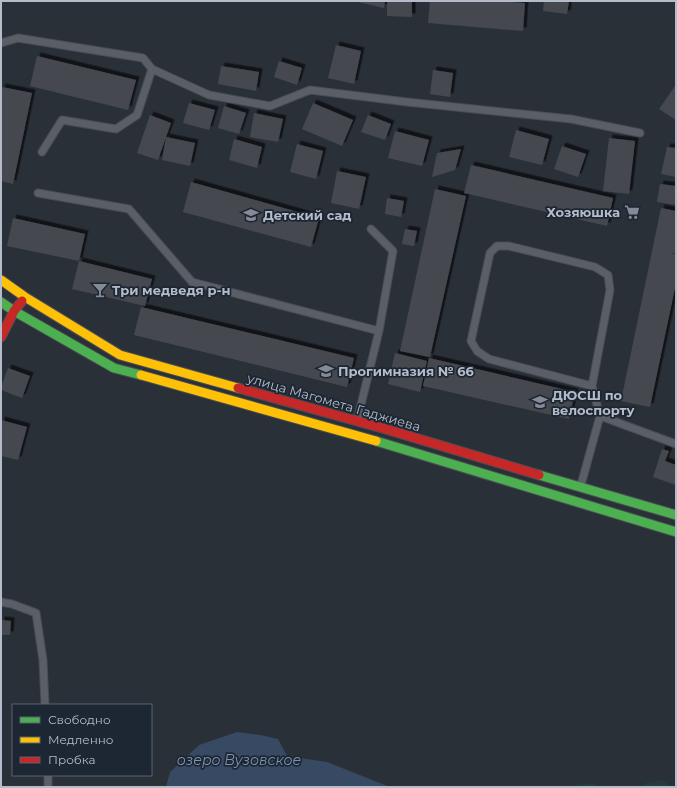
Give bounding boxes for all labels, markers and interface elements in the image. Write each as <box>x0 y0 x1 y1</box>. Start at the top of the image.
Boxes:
supermarket icon: Хозяюшка <box>623 203 641 221</box>
place label: Хозяюшка <box>547 204 620 220</box>
school or university icon: Детский сад <box>242 206 260 224</box>
place label: Детский сад <box>263 207 351 223</box>
bar icon: Три медведя р-н <box>91 281 109 299</box>
place label: Три медведя р-н <box>112 282 231 298</box>
school or university icon: Прогимназия № 66 <box>317 362 335 380</box>
place label: Прогимназия № 66 <box>338 363 475 379</box>
street label: улица Магомета Гаджиева <box>244 369 423 434</box>
place label: ДЮСШ по велоспорту <box>552 387 634 418</box>
school or university icon: ДЮСШ по велоспорту <box>531 393 549 411</box>
legend <box>12 704 152 776</box>
text: Свободно <box>48 712 111 727</box>
text: Медленно <box>48 732 114 747</box>
water label: озеро Вузовское <box>177 751 301 769</box>
text: Пробка <box>48 752 96 767</box>

